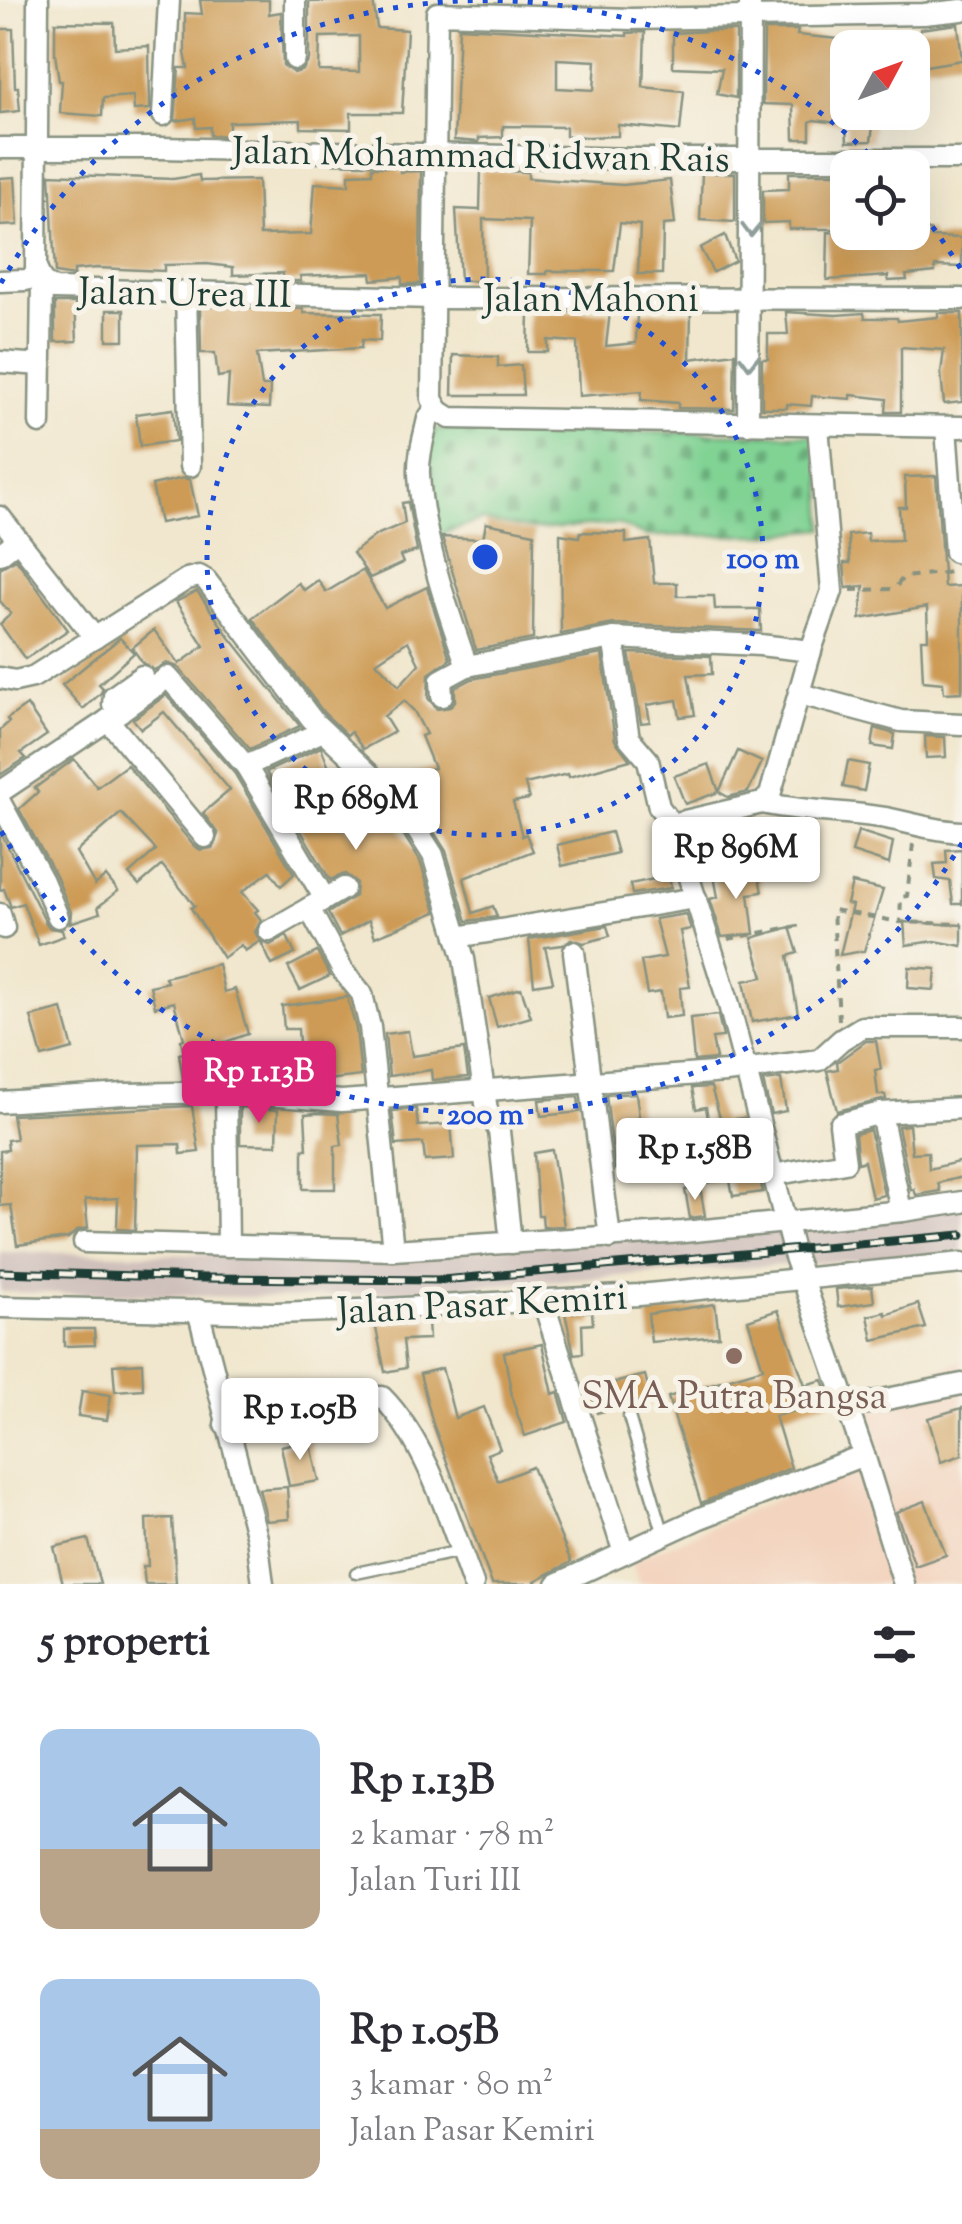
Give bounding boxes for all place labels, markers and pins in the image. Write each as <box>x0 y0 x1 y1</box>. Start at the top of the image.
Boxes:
centre of rings <box>467 539 503 575</box>
pin: Rp 689M <box>264 768 448 853</box>
pin: Rp 896M <box>644 817 828 902</box>
pin: Rp 1.13B <box>156 1041 362 1126</box>
pin: Rp 1.58B <box>592 1118 798 1203</box>
marker: SMA Putra Bangsa <box>723 1345 745 1367</box>
place label: SMA Putra Bangsa <box>581 1372 887 1426</box>
pin: Rp 1.05B <box>197 1378 403 1463</box>

